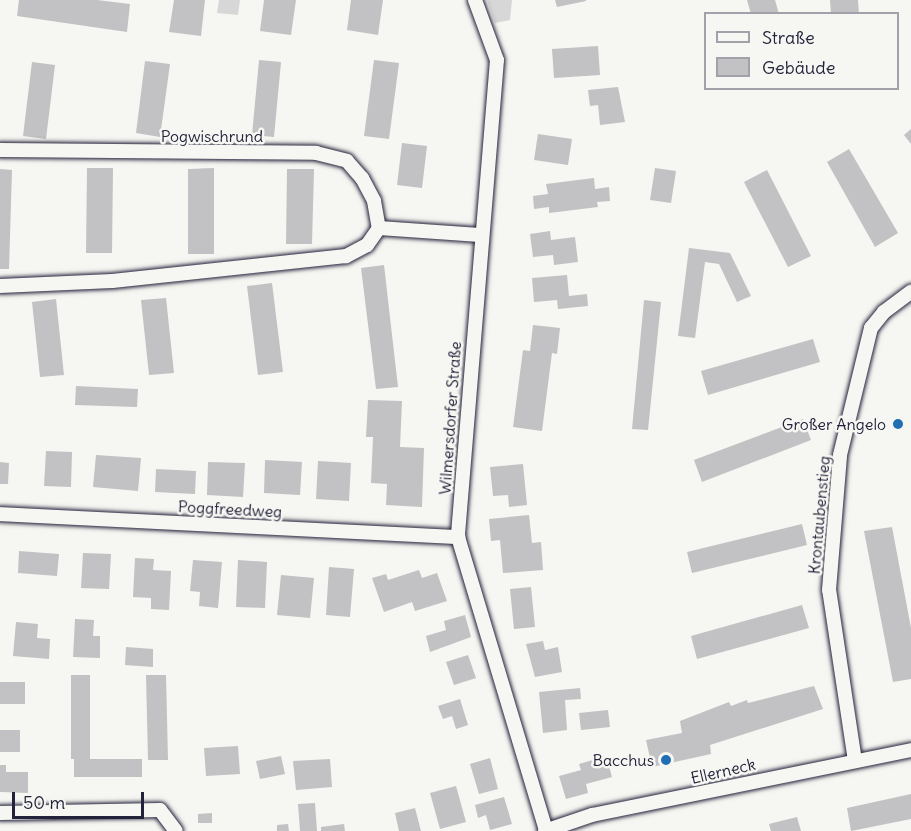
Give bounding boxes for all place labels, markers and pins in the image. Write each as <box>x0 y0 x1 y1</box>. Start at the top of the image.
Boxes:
place label: Großer Angelo <box>782 414 886 434</box>
marker: Großer Angelo <box>891 417 905 431</box>
place label: Bacchus <box>593 750 654 770</box>
marker: Bacchus <box>659 753 673 767</box>

